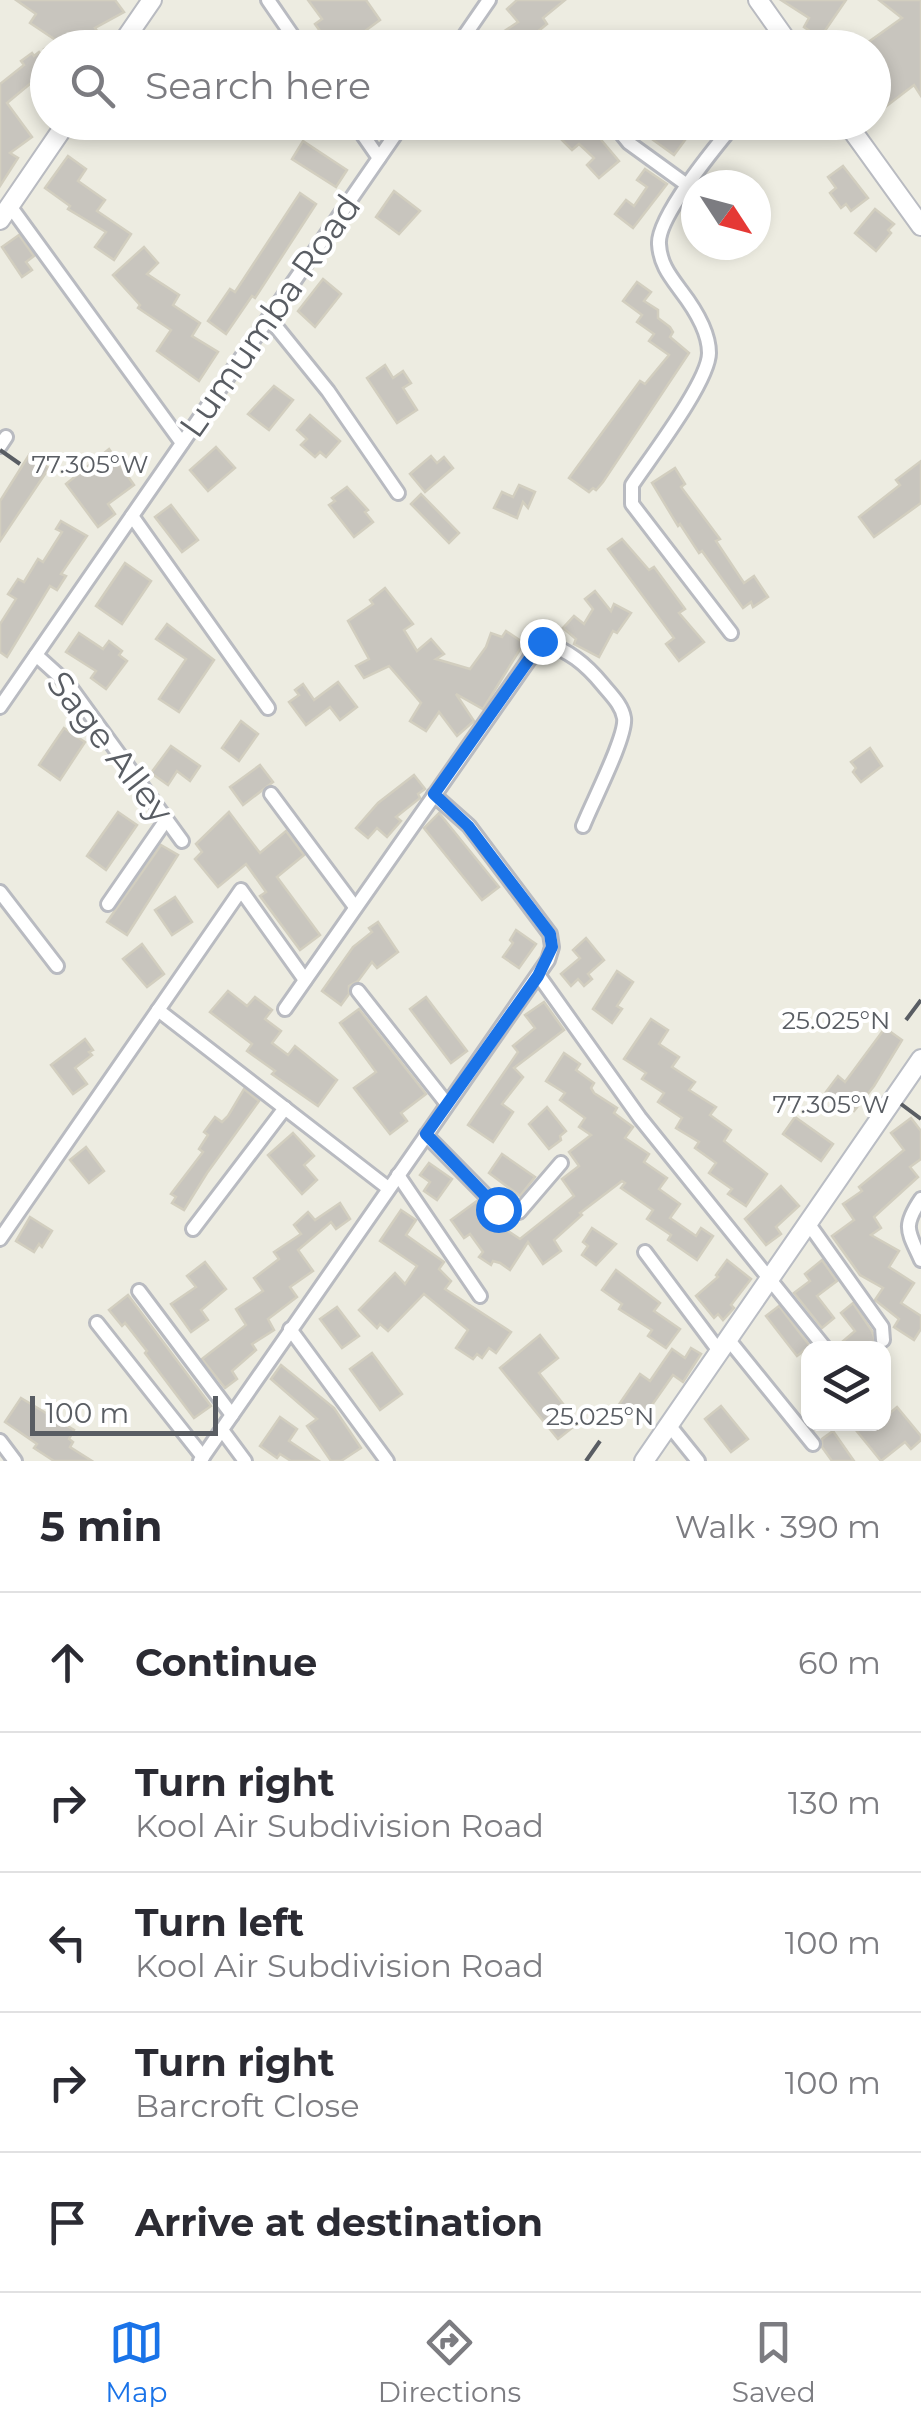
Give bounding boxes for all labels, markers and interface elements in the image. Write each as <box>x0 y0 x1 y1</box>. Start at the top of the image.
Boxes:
search box <box>30 30 891 140</box>
icon: search <box>65 58 120 113</box>
text: Search here <box>145 62 371 109</box>
north arrow <box>681 170 771 260</box>
street label: Lumumba Road <box>170 186 369 445</box>
text: 77.305°W <box>31 449 149 479</box>
route end <box>520 619 566 665</box>
street label: Sage Alley <box>38 662 183 831</box>
text: 25.025°N <box>782 1005 890 1035</box>
text: 77.305°W <box>772 1089 890 1119</box>
route start <box>476 1187 522 1233</box>
map controls <box>801 1341 891 1431</box>
button: layers <box>801 1341 891 1431</box>
scale bar <box>30 1391 218 1436</box>
text: 100 m <box>45 1396 129 1430</box>
text: 25.025°N <box>546 1401 654 1431</box>
text: 5 min <box>40 1500 163 1552</box>
text: Walk · 390 m <box>675 1507 881 1546</box>
icon: ahead <box>40 1635 95 1690</box>
text: Continue <box>135 1639 317 1686</box>
text: 60 m <box>798 1643 881 1682</box>
text: Turn right <box>135 1759 334 1806</box>
icon: right <box>40 1775 95 1830</box>
text: 130 m <box>788 1783 881 1822</box>
text: Kool Air Subdivision Road <box>135 1806 544 1845</box>
text: Turn left <box>135 1899 304 1946</box>
icon: left <box>40 1915 95 1970</box>
text: 100 m <box>785 1923 881 1962</box>
text: Kool Air Subdivision Road <box>135 1946 544 1985</box>
text: Turn right <box>135 2039 334 2086</box>
icon: right <box>40 2055 95 2110</box>
text: 100 m <box>785 2063 881 2102</box>
text: Barcroft Close <box>135 2086 359 2125</box>
icon: arrive <box>40 2195 95 2250</box>
text: Arrive at destination <box>135 2199 543 2246</box>
tab: Map <box>105 2315 167 2409</box>
tab: Directions <box>378 2315 521 2409</box>
tab: Saved <box>732 2315 816 2409</box>

